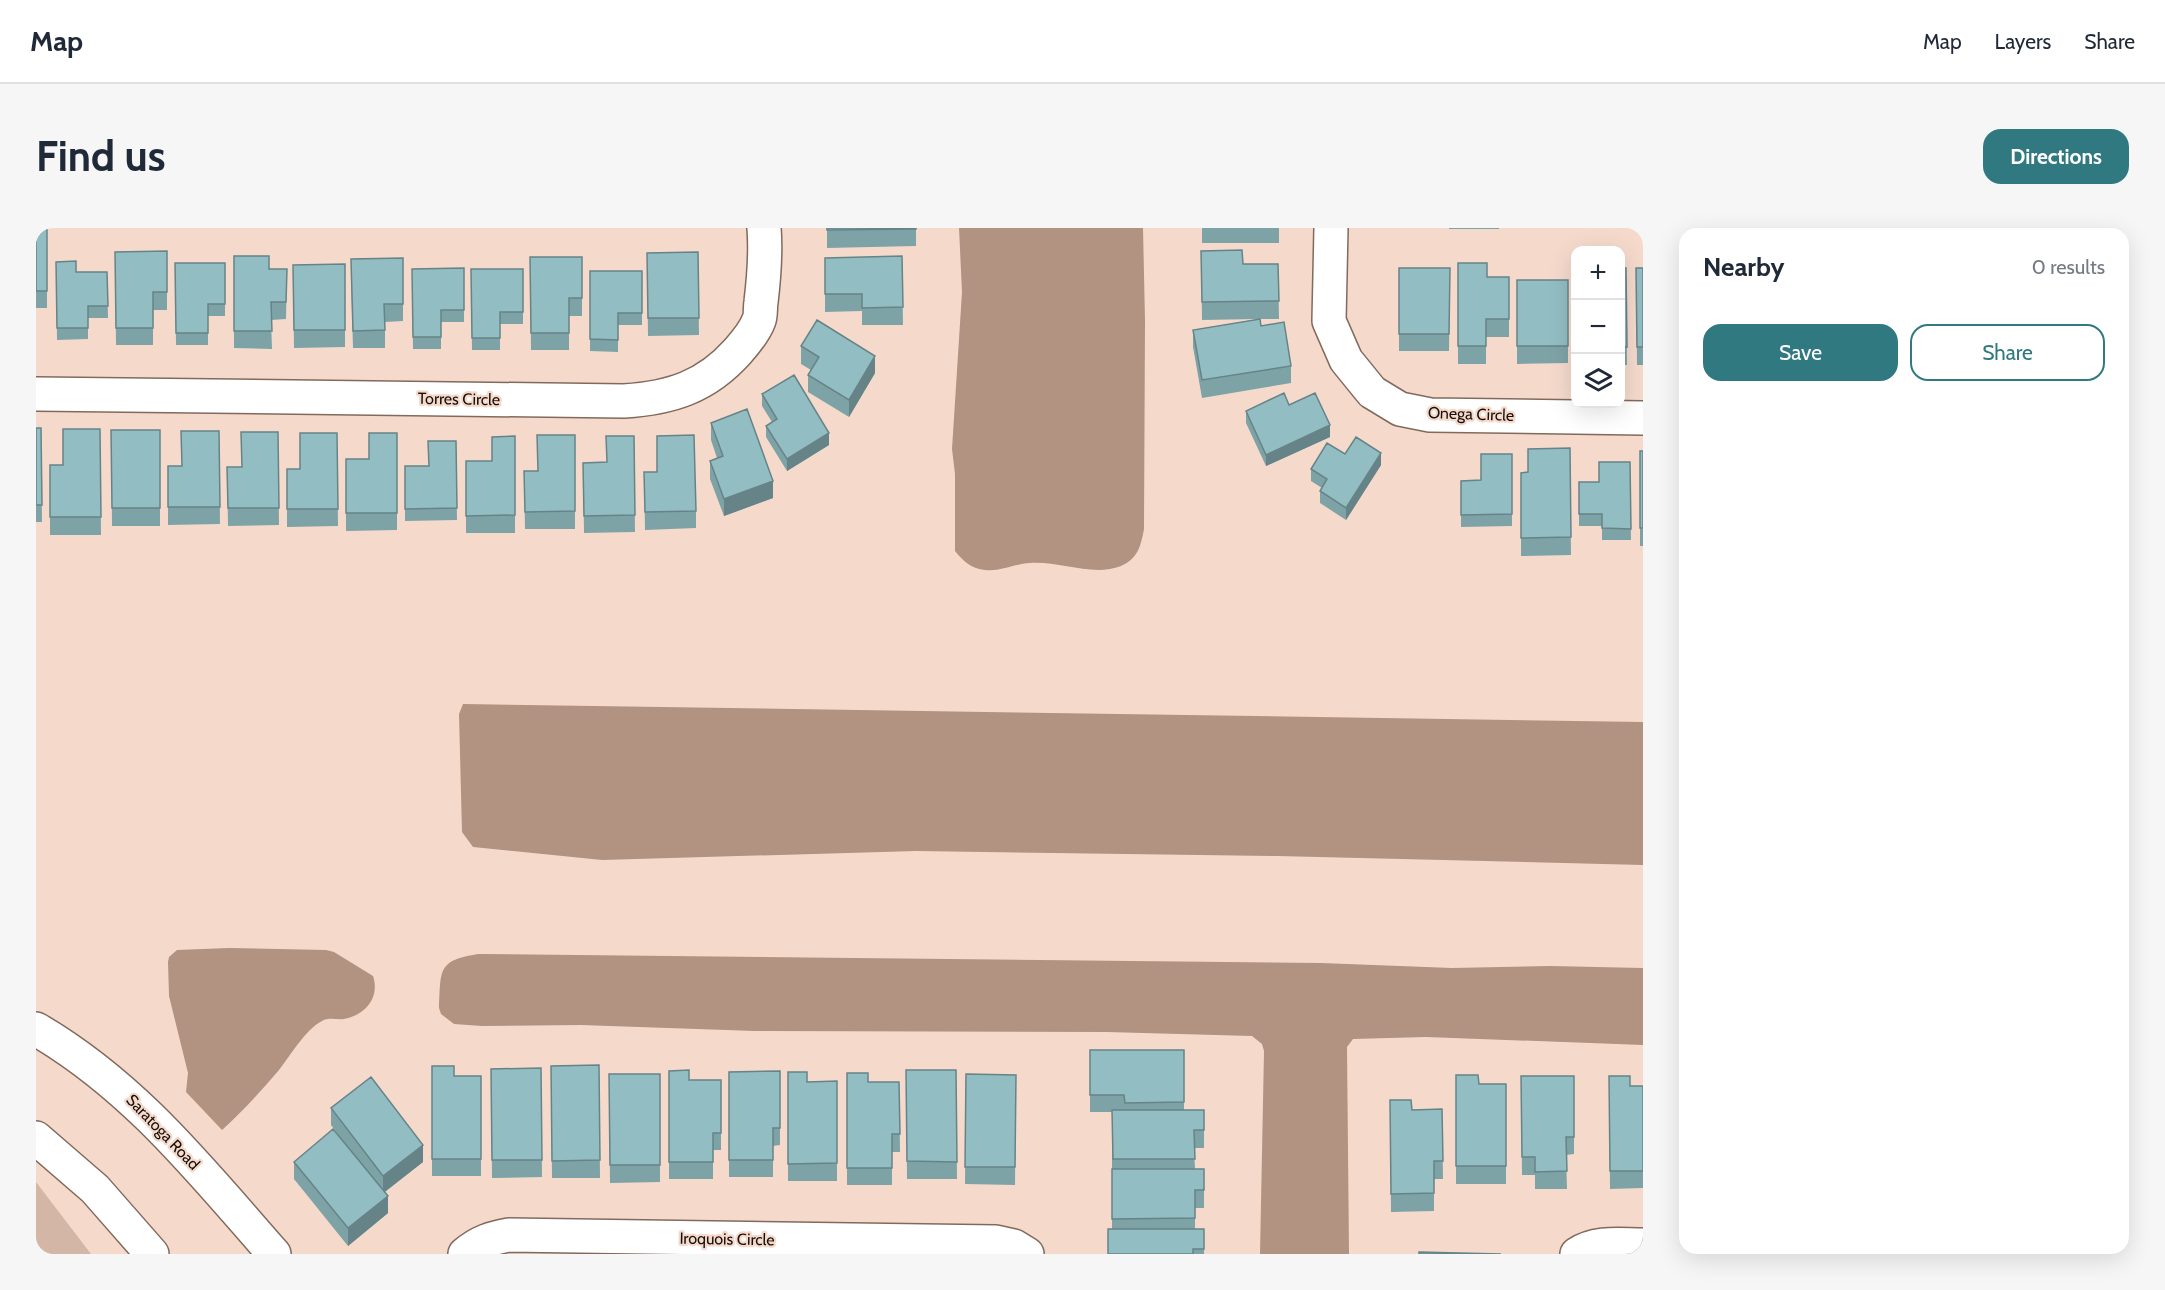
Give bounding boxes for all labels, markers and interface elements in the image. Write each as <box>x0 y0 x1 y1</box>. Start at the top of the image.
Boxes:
text: Map <box>30 24 83 58</box>
text: Map <box>1923 29 1962 54</box>
text: Layers <box>1995 29 2051 54</box>
text: Share <box>2084 29 2135 54</box>
button: Directions <box>1983 129 2129 184</box>
text: Find us <box>36 130 165 182</box>
map controls <box>1571 246 1625 408</box>
button: + <box>1571 246 1625 300</box>
text: Nearby <box>1703 251 1784 283</box>
text: 0 results <box>2032 255 2105 279</box>
button: − <box>1571 300 1625 354</box>
button: Save <box>1703 324 1898 381</box>
button: Share <box>1910 324 2105 381</box>
button: layers <box>1571 354 1625 408</box>
street label: Torres Circle <box>418 389 500 409</box>
street label: Onega Circle <box>1428 403 1514 425</box>
street label: Saratoga Road <box>122 1090 204 1174</box>
street label: Iroquois Circle <box>679 1229 775 1249</box>

